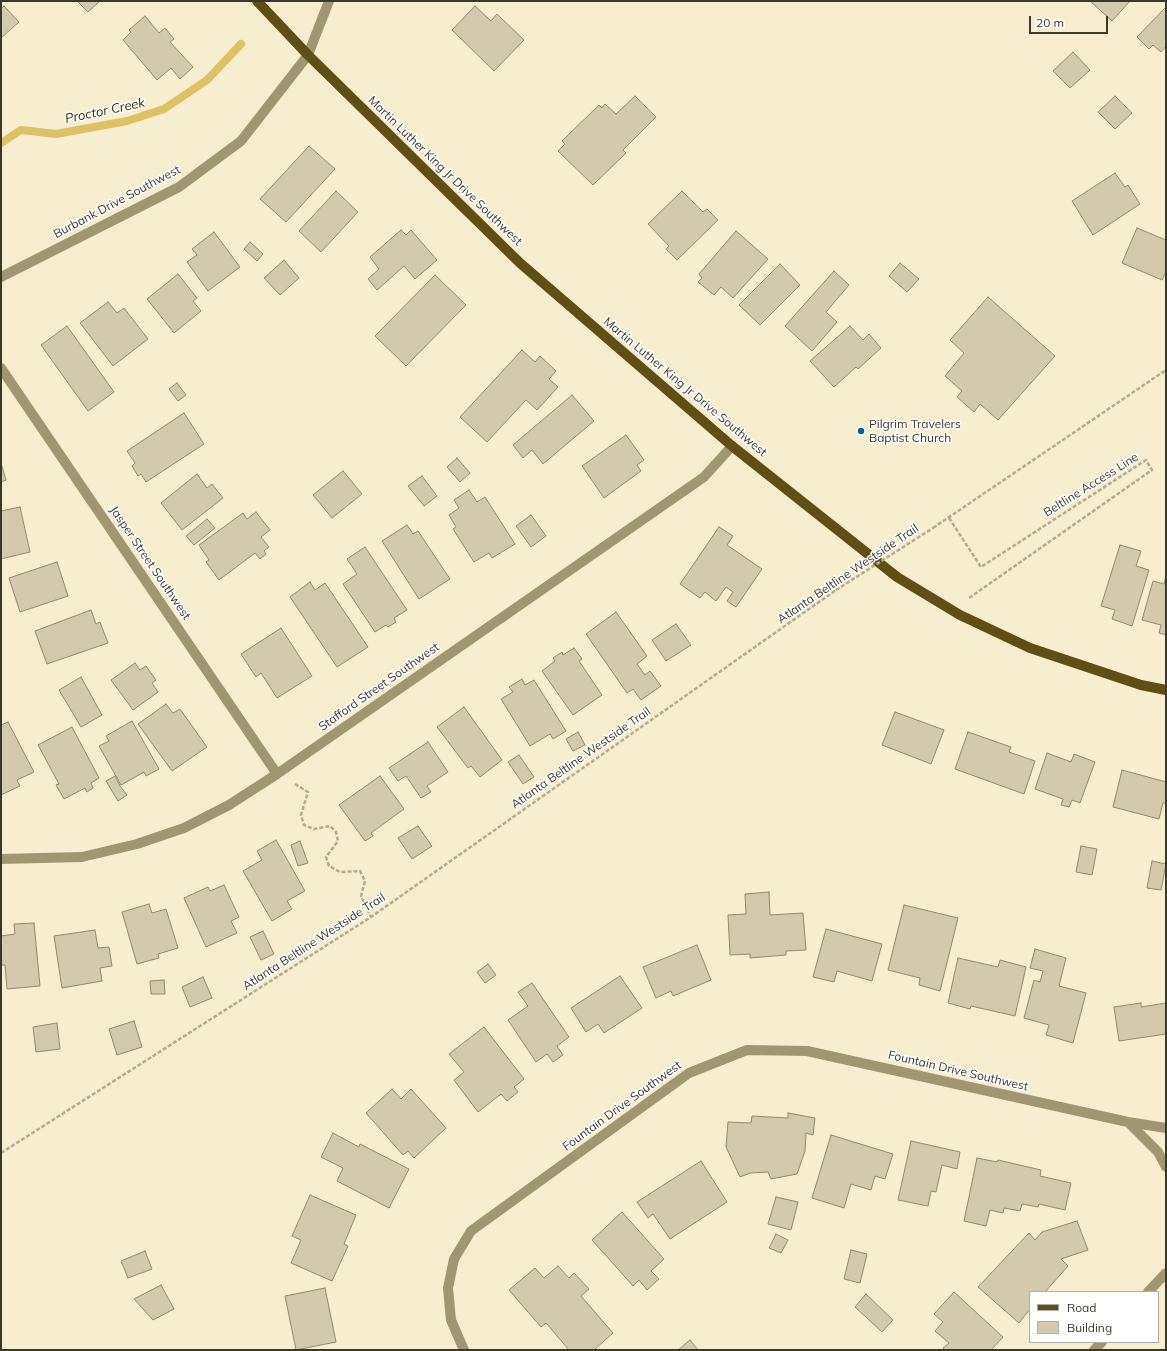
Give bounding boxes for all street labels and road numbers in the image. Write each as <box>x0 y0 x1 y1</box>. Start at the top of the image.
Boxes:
street label: Martin Luther King Jr Drive Southwest <box>365 93 525 249</box>
street label: Burbank Drive Southwest <box>51 162 183 242</box>
street label: Martin Luther King Jr Drive Southwest <box>600 314 770 460</box>
street label: Beltline Access Line <box>1041 450 1141 520</box>
street label: Jasper Street Southwest <box>107 503 193 623</box>
street label: Atlanta Beltline Westside Trail <box>775 521 921 627</box>
street label: Stafford Street Southwest <box>316 640 442 734</box>
street label: Atlanta Beltline Westside Trail <box>508 704 654 812</box>
street label: Atlanta Beltline Westside Trail <box>240 890 388 994</box>
street label: Fountain Drive Southwest <box>887 1048 1029 1094</box>
street label: Fountain Drive Southwest <box>560 1058 684 1154</box>

